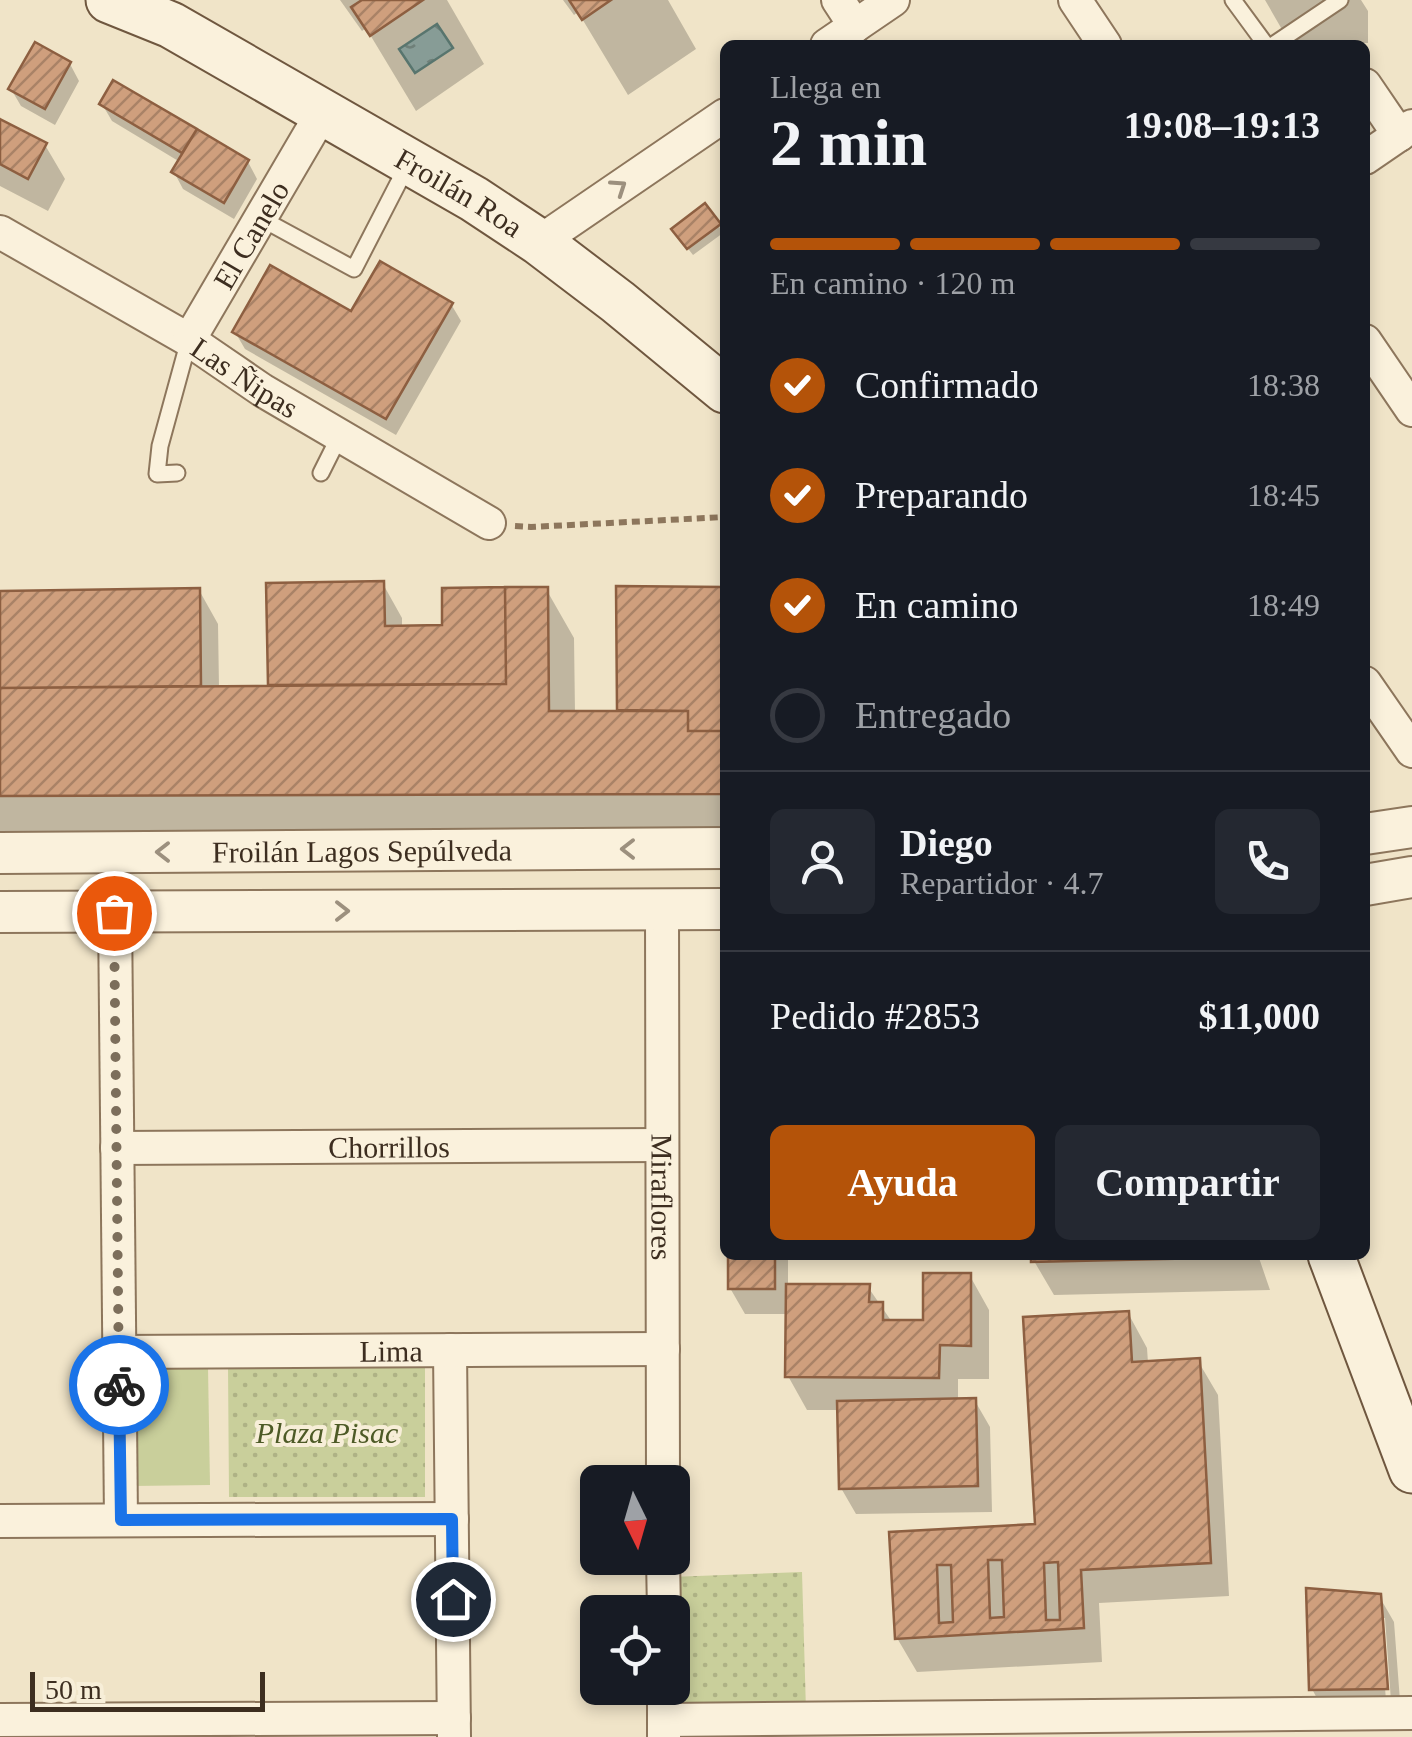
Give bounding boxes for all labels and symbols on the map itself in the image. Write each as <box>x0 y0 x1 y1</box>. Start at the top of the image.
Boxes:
street label: Froilán Roa <box>390 141 529 243</box>
street label: El Canelo <box>206 175 295 294</box>
one-way arrow <box>608 181 627 199</box>
street label: Las Ñipas <box>185 330 304 424</box>
street label: Froilán Lagos Sepúlveda <box>212 833 512 868</box>
one-way arrow <box>619 838 634 860</box>
one-way arrow <box>154 841 170 863</box>
pin <box>72 871 157 956</box>
one-way arrow <box>336 900 351 922</box>
street label: Chorrillos <box>328 1130 450 1163</box>
street label: Miraflores <box>646 1134 679 1260</box>
street label: Lima <box>359 1334 423 1367</box>
courier <box>69 1335 169 1435</box>
park label: Plaza Pisac <box>255 1416 398 1449</box>
north arrow <box>580 1465 690 1575</box>
pin <box>411 1557 496 1642</box>
scale bar <box>30 1667 265 1712</box>

